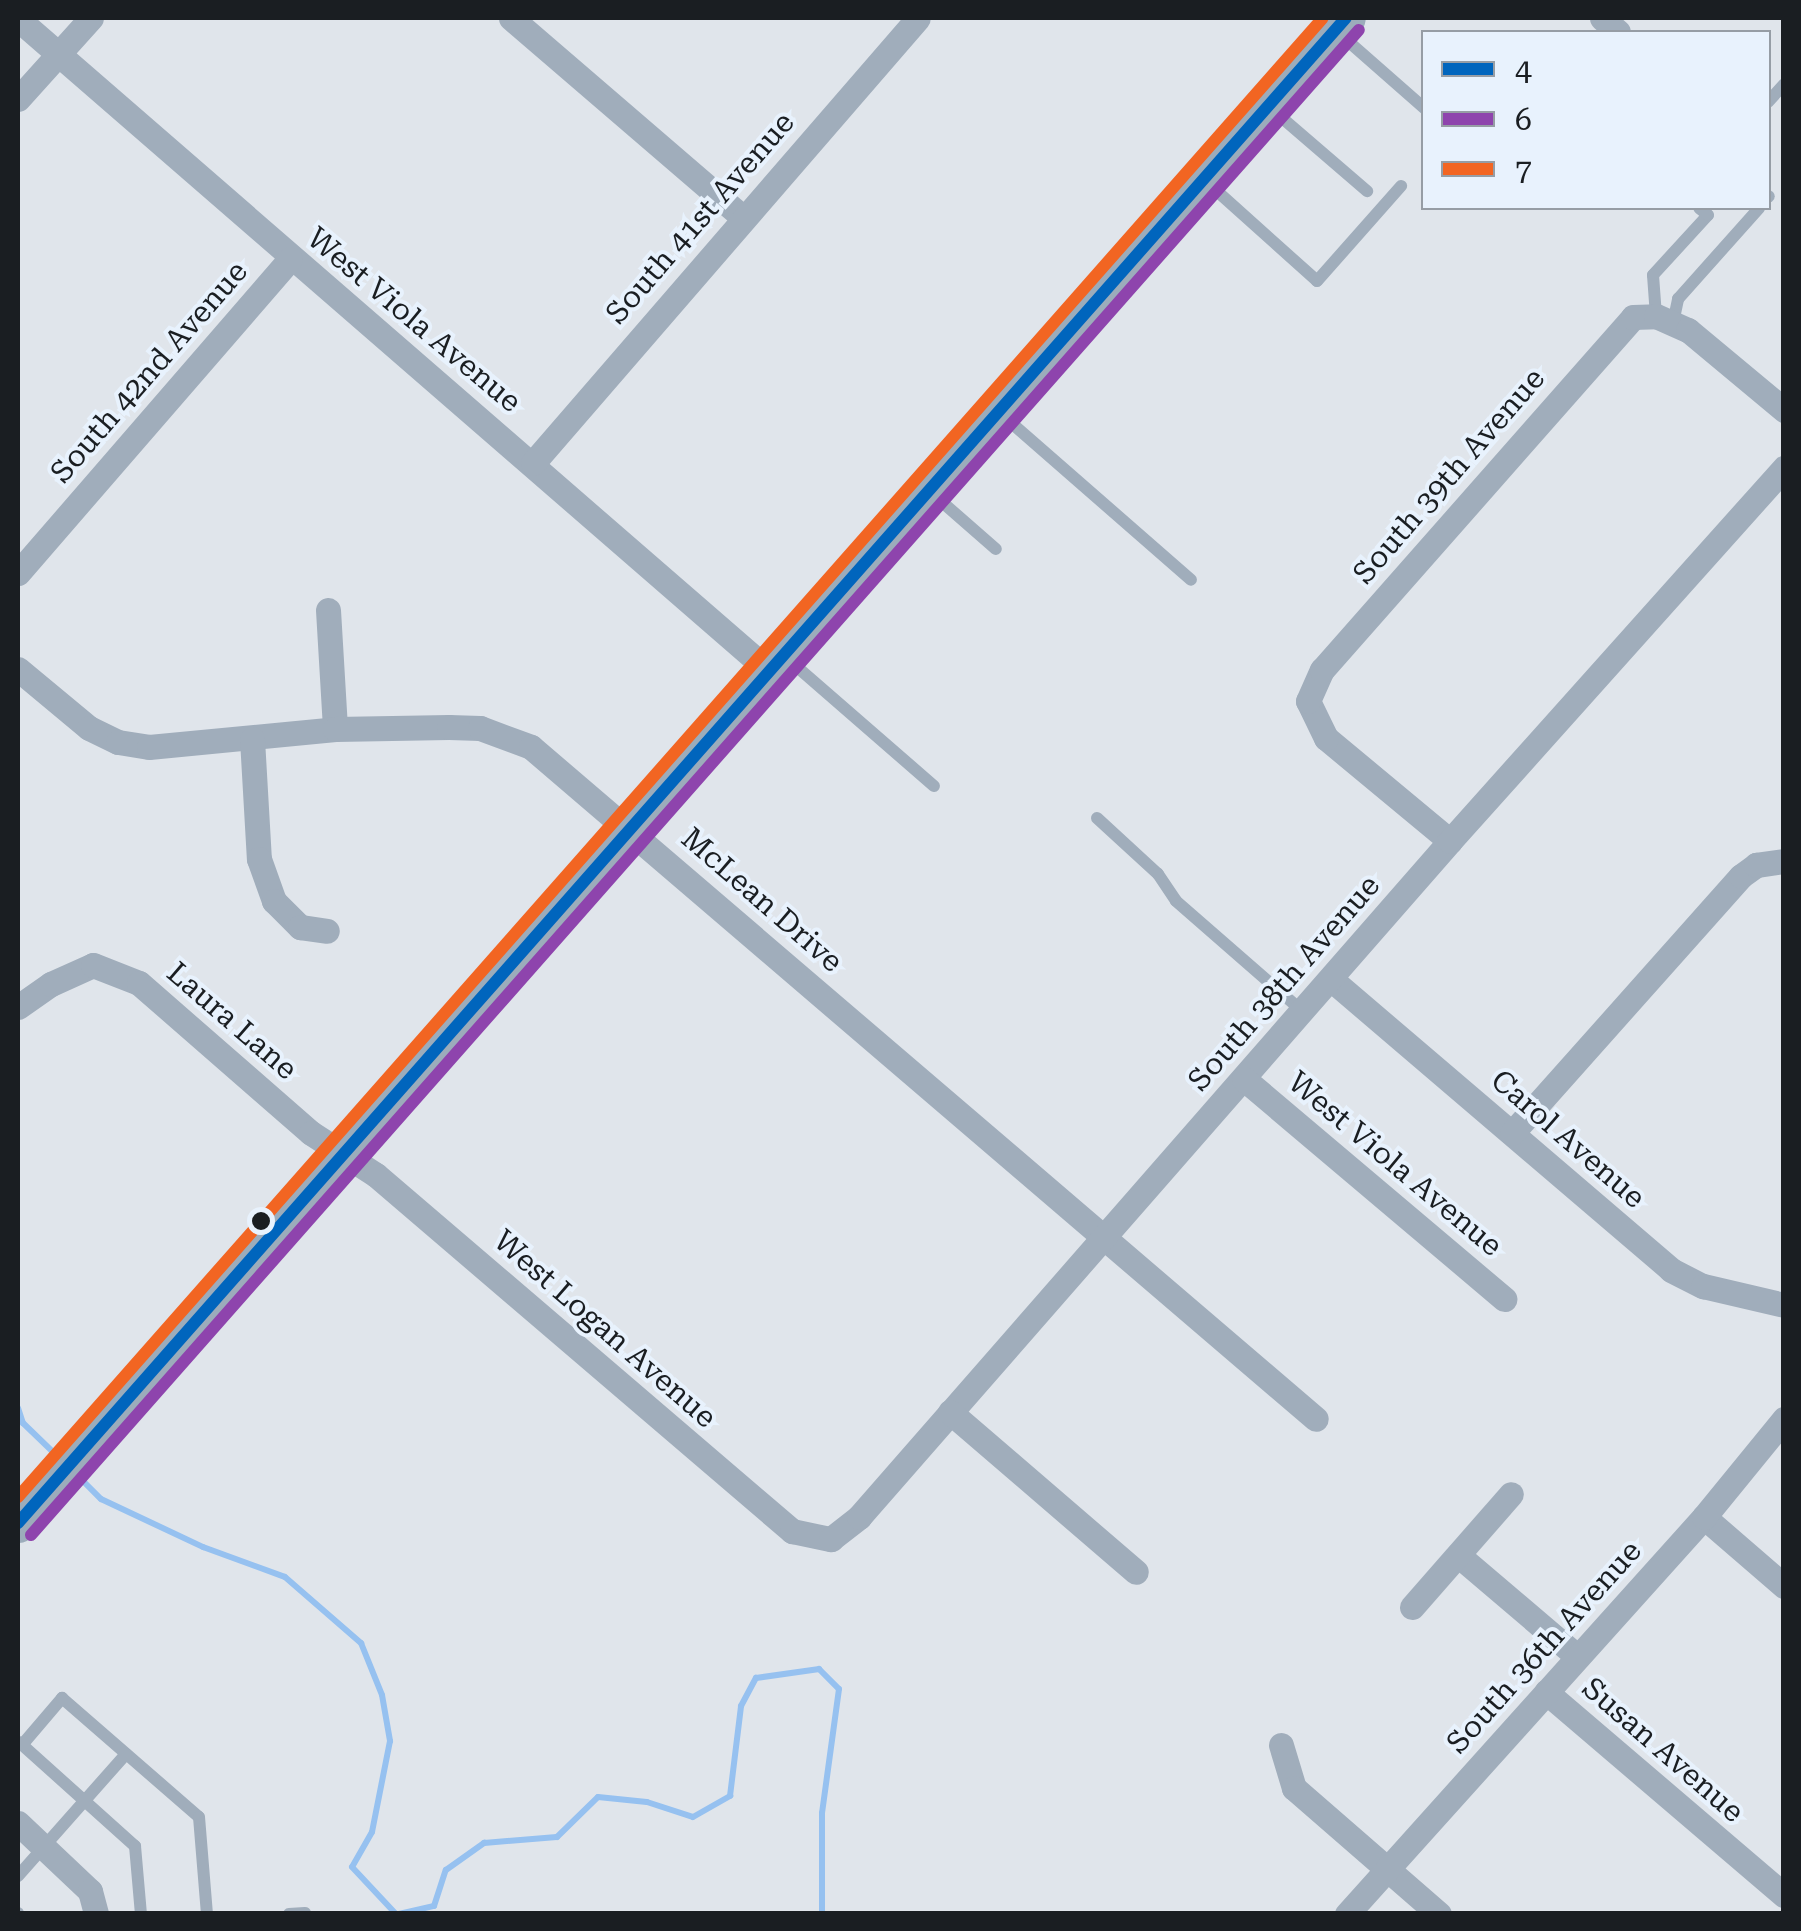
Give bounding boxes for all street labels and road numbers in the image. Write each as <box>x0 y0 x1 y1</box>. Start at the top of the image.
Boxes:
street label: South 41st Avenue <box>598 105 802 331</box>
street label: West Viola Avenue <box>300 220 528 420</box>
street label: South 42nd Avenue <box>43 254 255 490</box>
street label: South 39th Avenue <box>1346 361 1552 591</box>
street label: McLean Drive <box>674 820 850 980</box>
street label: South 38th Avenue <box>1181 868 1387 1098</box>
street label: Laura Lane <box>160 955 304 1087</box>
street label: Carol Avenue <box>1484 1062 1652 1216</box>
street label: West Viola Avenue <box>1281 1064 1509 1264</box>
street label: West Logan Avenue <box>486 1223 724 1435</box>
street label: South 36th Avenue <box>1439 1533 1649 1761</box>
street label: Susan Avenue <box>1575 1670 1751 1830</box>

